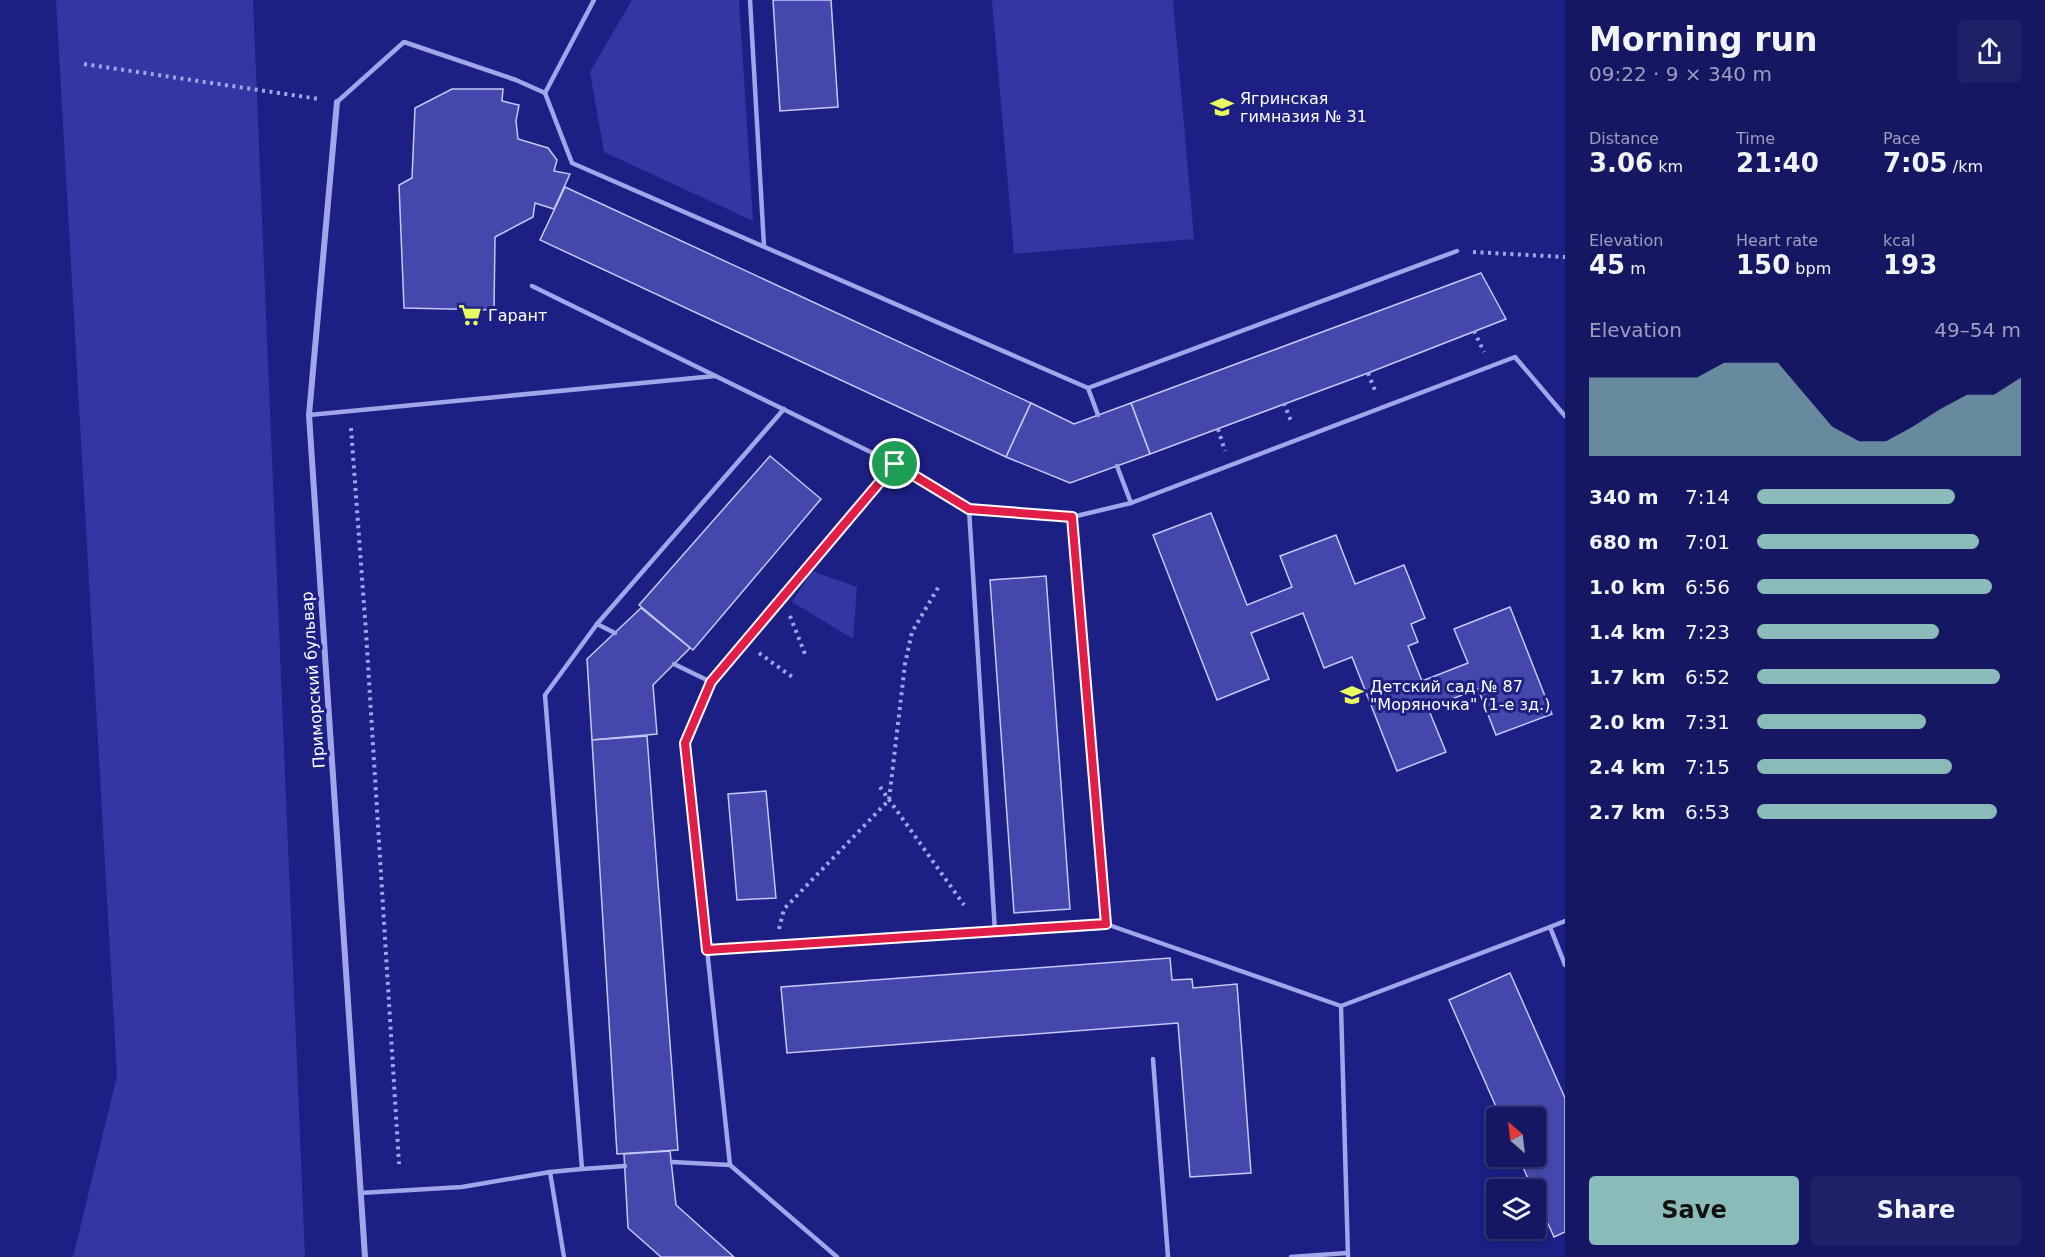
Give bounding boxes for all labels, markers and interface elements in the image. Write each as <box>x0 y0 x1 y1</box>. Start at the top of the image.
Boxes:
text: Morning run <box>1589 20 1817 59</box>
button: share <box>1958 20 2021 83</box>
text: 09:22 · 9 × 340 m <box>1589 62 1772 86</box>
place label: Ягринская гимназия № 31 <box>1240 89 1367 126</box>
school or university icon: Ягринская гимназия № 31 <box>1209 94 1235 120</box>
text: Distance <box>1589 129 1659 148</box>
text: Time <box>1736 129 1775 148</box>
text: Pace <box>1883 129 1920 148</box>
text: 3.06 <box>1589 148 1653 178</box>
text: 21:40 <box>1736 148 1819 178</box>
text: 7:05 <box>1883 148 1948 178</box>
text: km <box>1653 157 1683 176</box>
text: /km <box>1948 157 1983 176</box>
text: Elevation <box>1589 231 1663 250</box>
text: Heart rate <box>1736 231 1818 250</box>
text: kcal <box>1883 231 1915 250</box>
text: 45 <box>1589 250 1625 280</box>
text: 150 <box>1736 250 1790 280</box>
text: 193 <box>1883 250 1937 280</box>
text: m <box>1625 259 1646 278</box>
text: bpm <box>1790 259 1831 278</box>
supermarket icon: Гарант <box>457 302 483 328</box>
place label: Гарант <box>488 306 547 325</box>
text: Elevation <box>1589 318 1682 342</box>
text: 49–54 m <box>1934 318 2021 342</box>
pin <box>869 438 920 489</box>
icon: arrive <box>878 447 911 480</box>
text: 340 m <box>1589 485 1659 509</box>
text: 7:14 <box>1685 485 1730 509</box>
text: 680 m <box>1589 530 1659 554</box>
text: 7:01 <box>1685 530 1730 554</box>
text: 1.0 km <box>1589 575 1666 599</box>
text: 6:56 <box>1685 575 1730 599</box>
street label: Приморский бульвар <box>297 591 329 769</box>
text: 1.4 km <box>1589 620 1666 644</box>
text: 7:23 <box>1685 620 1730 644</box>
text: 1.7 km <box>1589 665 1666 689</box>
text: 6:52 <box>1685 665 1730 689</box>
place label: Детский сад № 87 "Моряночка" (1-е зд.) <box>1370 677 1550 714</box>
school or university icon: Детский сад № 87 "Моряночка" (1-е зд.) <box>1339 682 1365 708</box>
text: 2.0 km <box>1589 710 1666 734</box>
text: 7:31 <box>1685 710 1730 734</box>
text: 2.4 km <box>1589 755 1666 779</box>
text: 7:15 <box>1685 755 1730 779</box>
text: 2.7 km <box>1589 800 1666 824</box>
text: 6:53 <box>1685 800 1730 824</box>
north arrow <box>1486 1107 1546 1167</box>
map controls <box>1486 1107 1546 1239</box>
button: Save <box>1589 1176 1799 1245</box>
button: Share <box>1811 1176 2021 1245</box>
button: layers <box>1486 1179 1546 1239</box>

